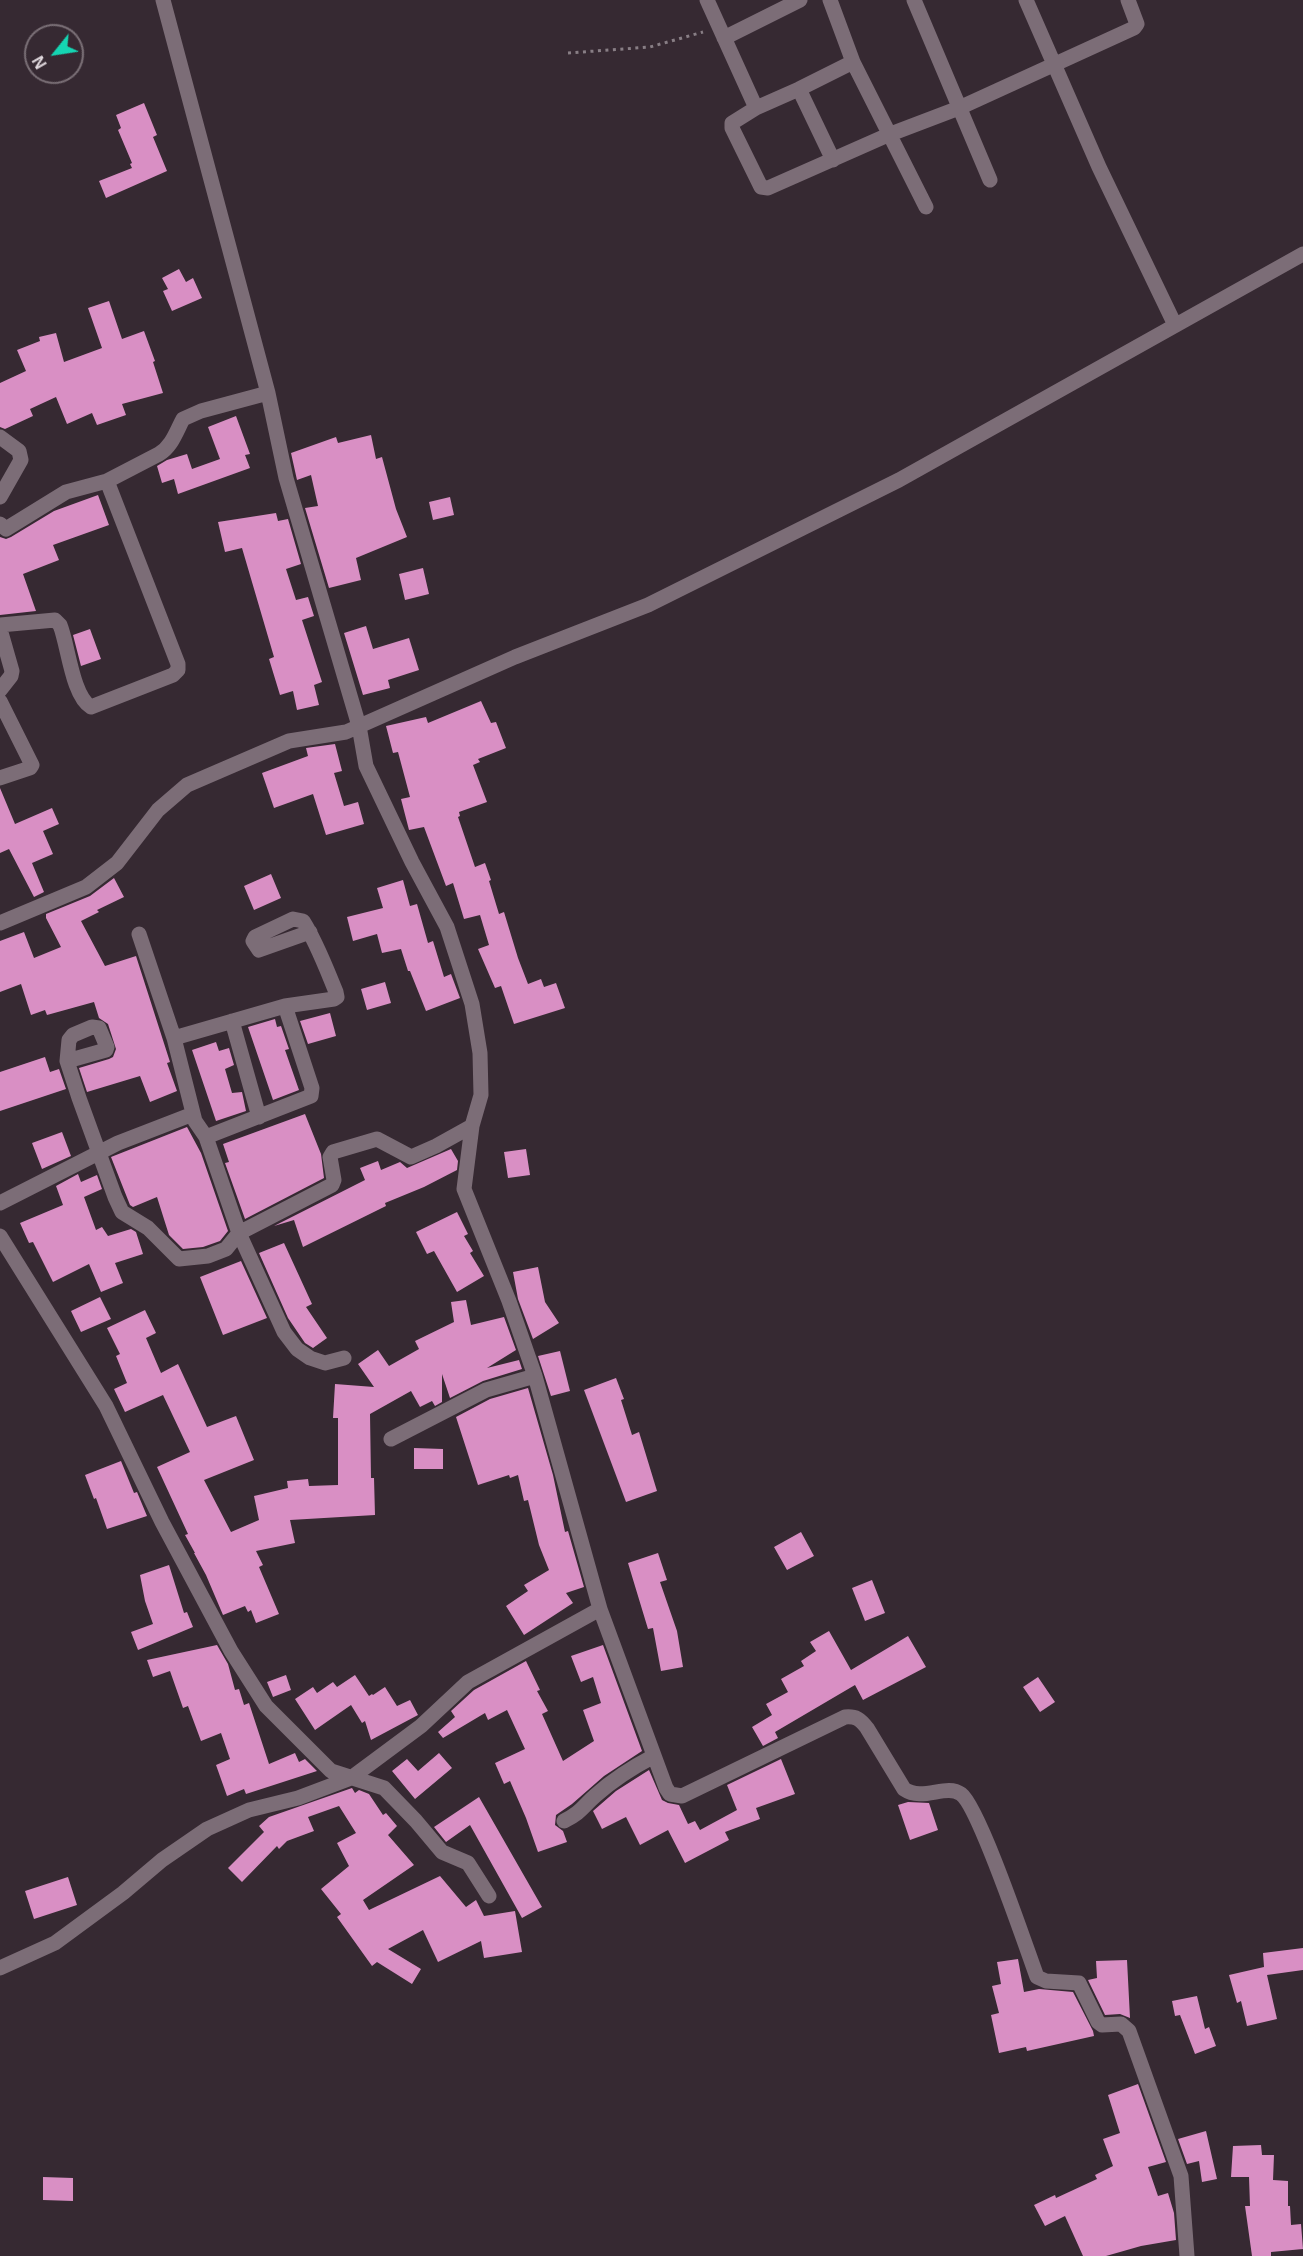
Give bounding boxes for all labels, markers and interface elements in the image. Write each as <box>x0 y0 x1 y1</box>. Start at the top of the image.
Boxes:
north arrow <box>24 24 84 84</box>
text: N <box>29 53 50 72</box>

